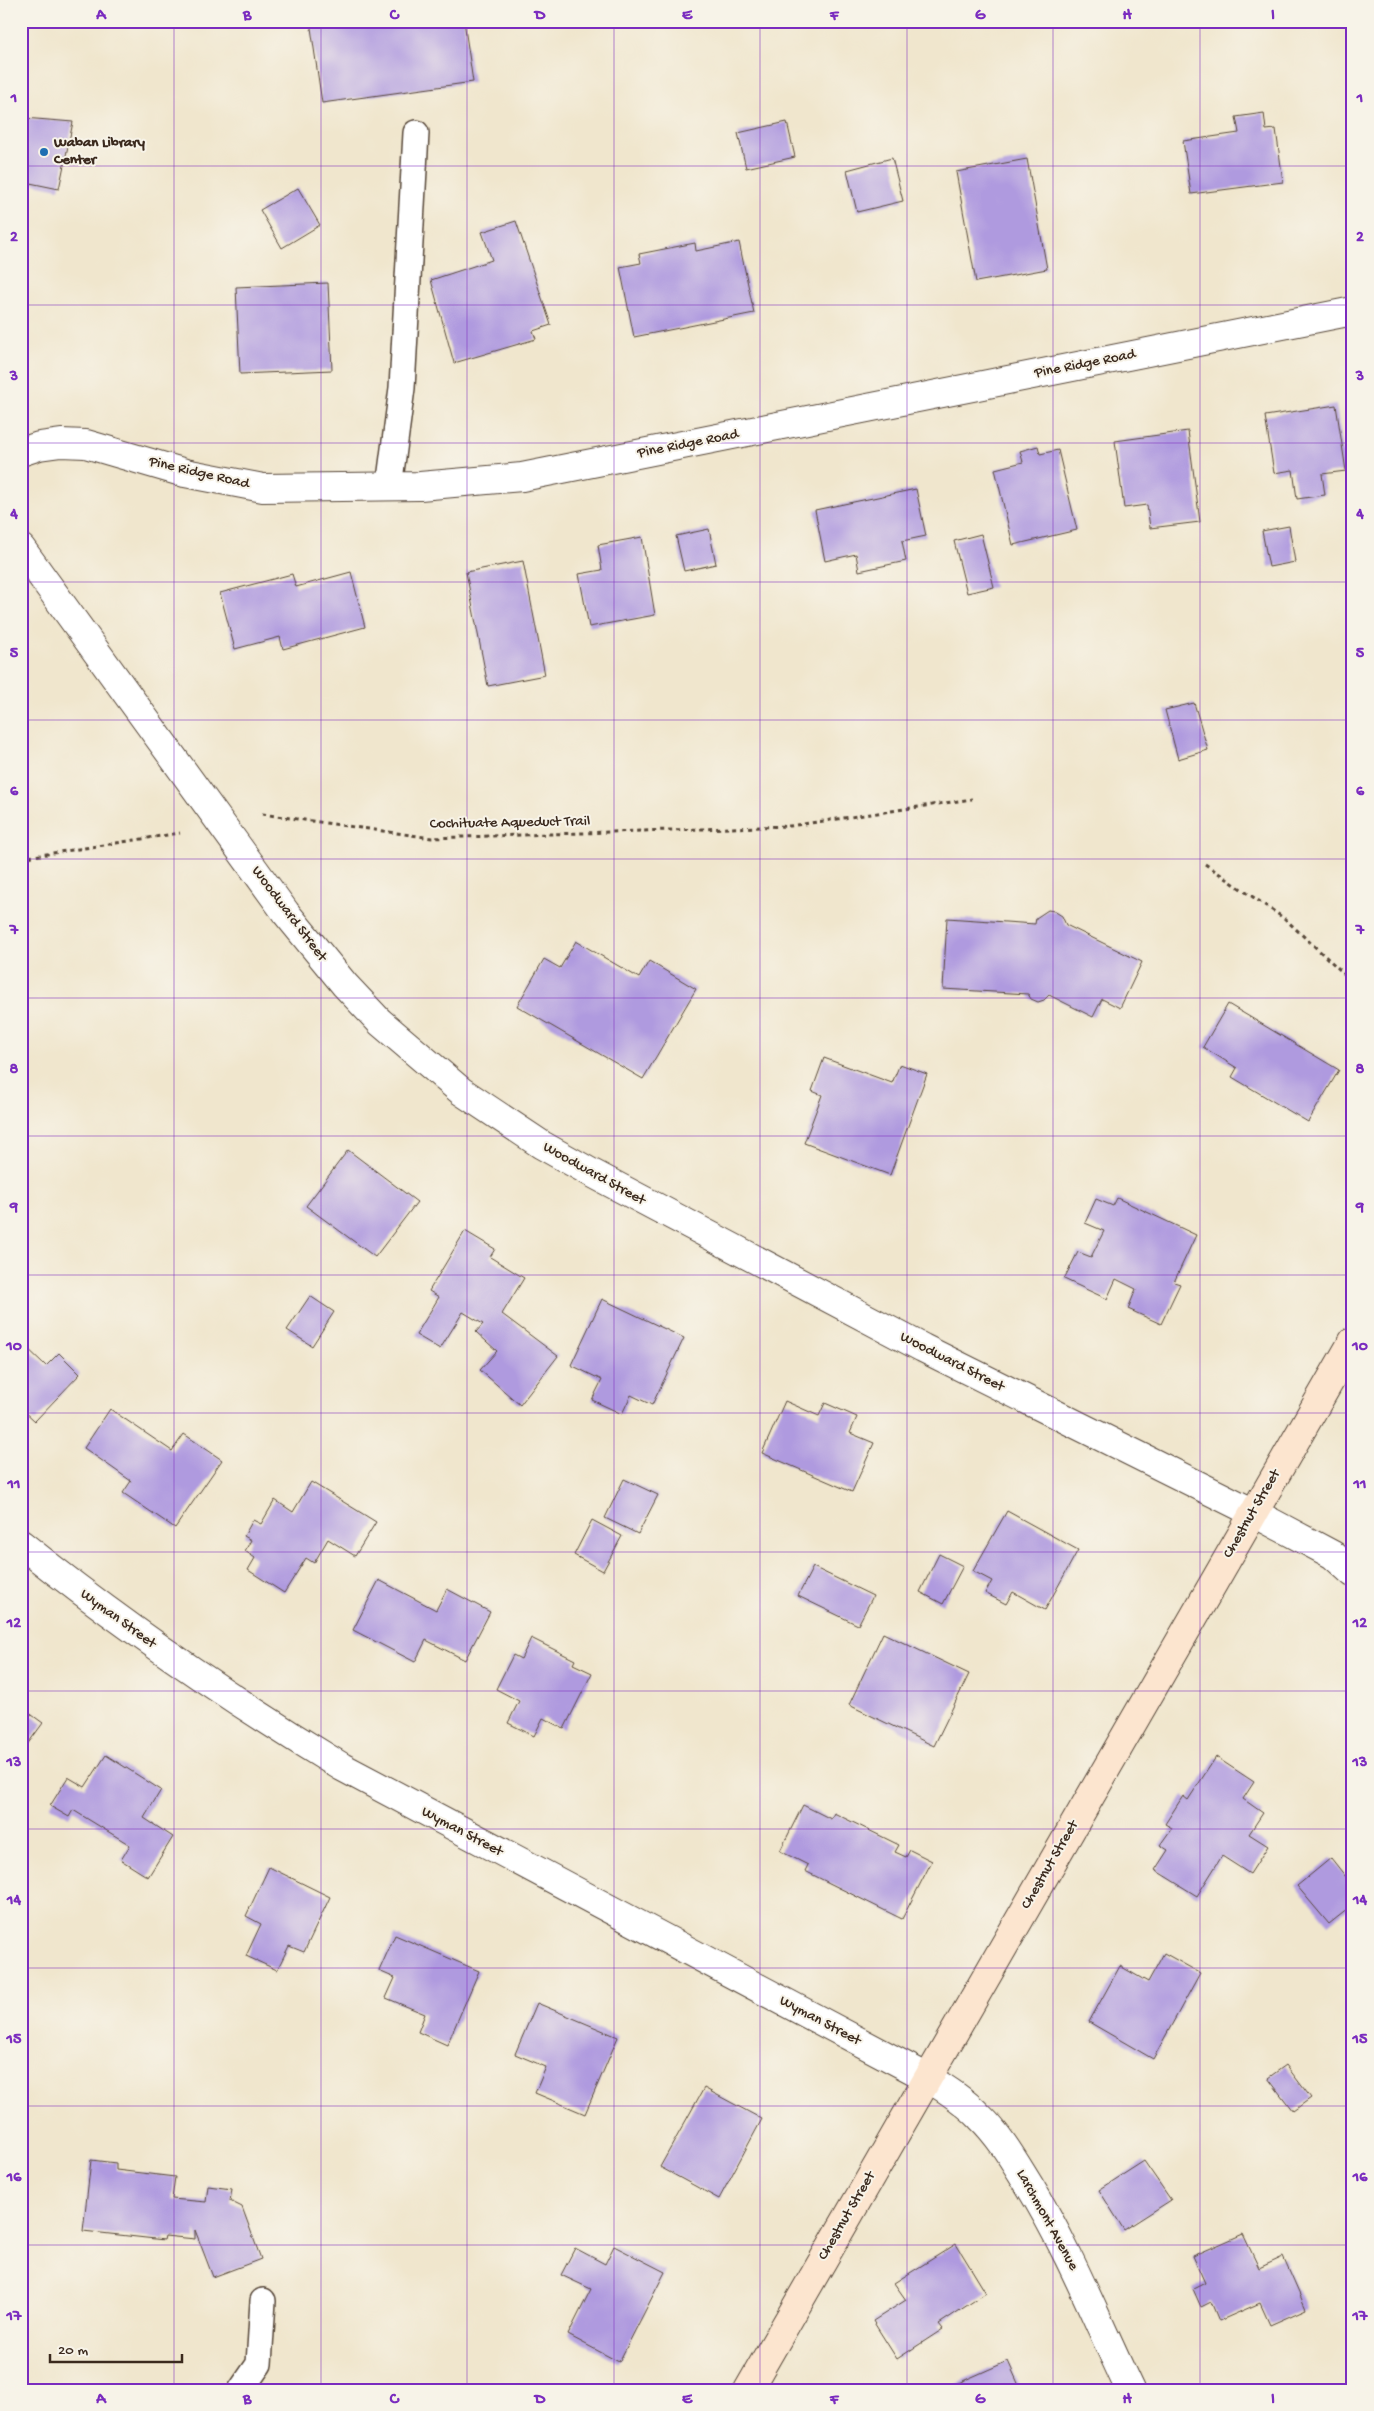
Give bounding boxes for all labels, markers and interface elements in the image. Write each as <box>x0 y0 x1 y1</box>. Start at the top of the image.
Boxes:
text: A <box>95 7 107 26</box>
text: B <box>242 7 252 26</box>
text: C <box>389 7 400 26</box>
text: D <box>533 7 546 26</box>
text: E <box>682 7 693 26</box>
text: F <box>829 7 840 26</box>
text: G <box>975 7 986 26</box>
text: H <box>1122 7 1132 26</box>
text: I <box>1271 7 1275 26</box>
text: 1 <box>10 90 17 109</box>
text: 1 <box>1356 90 1363 109</box>
place label: Waban Library Center <box>53 134 146 169</box>
marker: Waban Library Center <box>38 146 50 158</box>
text: 2 <box>10 229 18 248</box>
text: 2 <box>1356 229 1364 248</box>
street label: Pine Ridge Road <box>1032 345 1138 383</box>
text: 3 <box>9 368 18 387</box>
text: 3 <box>1355 368 1364 387</box>
street label: Pine Ridge Road <box>635 425 741 463</box>
street label: Pine Ridge Road <box>146 452 252 494</box>
text: 4 <box>9 506 18 525</box>
text: 4 <box>1355 506 1364 525</box>
text: 5 <box>10 645 19 664</box>
text: 5 <box>1356 645 1365 664</box>
text: 6 <box>10 783 19 802</box>
text: 6 <box>1356 783 1365 802</box>
street label: Cochituate Aqueduct Trail <box>430 813 590 833</box>
street label: Woodward Street <box>247 863 332 967</box>
text: 7 <box>9 922 19 941</box>
text: 7 <box>1355 922 1365 941</box>
text: 8 <box>10 1061 19 1080</box>
text: 8 <box>1356 1061 1365 1080</box>
street label: Woodward Street <box>539 1138 650 1211</box>
text: 9 <box>9 1199 18 1218</box>
text: 9 <box>1355 1199 1364 1218</box>
street label: Woodward Street <box>897 1328 1009 1397</box>
text: 10 <box>5 1338 22 1357</box>
text: 10 <box>1351 1338 1368 1357</box>
street label: Chestnut Street <box>1219 1465 1286 1562</box>
text: 11 <box>7 1476 20 1495</box>
text: 11 <box>1353 1476 1366 1495</box>
street label: Wyman Street <box>76 1585 161 1654</box>
text: 12 <box>6 1615 21 1634</box>
text: 12 <box>1352 1615 1367 1634</box>
text: 13 <box>6 1754 21 1773</box>
text: 13 <box>1352 1754 1367 1773</box>
street label: Wyman Street <box>418 1803 508 1862</box>
street label: Chestnut Street <box>1017 1816 1084 1913</box>
text: 14 <box>6 1892 21 1911</box>
text: 14 <box>1352 1892 1367 1911</box>
street label: Wyman Street <box>776 1992 866 2051</box>
text: 15 <box>6 2031 22 2050</box>
text: 15 <box>1352 2031 1368 2050</box>
street label: Larchmont Avenue <box>1012 2166 1082 2274</box>
street label: Chestnut Street <box>814 2167 881 2264</box>
text: 16 <box>6 2169 22 2188</box>
text: 16 <box>1352 2169 1368 2188</box>
text: 17 <box>6 2308 22 2327</box>
text: 17 <box>1352 2308 1368 2327</box>
scale bar <box>50 2331 182 2363</box>
text: 20 m <box>58 2342 88 2360</box>
text: A <box>95 2391 107 2410</box>
text: B <box>242 2391 252 2410</box>
text: C <box>389 2391 400 2410</box>
text: D <box>533 2391 546 2410</box>
text: E <box>682 2391 693 2410</box>
text: F <box>829 2391 840 2410</box>
text: G <box>975 2391 986 2410</box>
text: H <box>1122 2391 1132 2410</box>
text: I <box>1271 2391 1275 2410</box>

